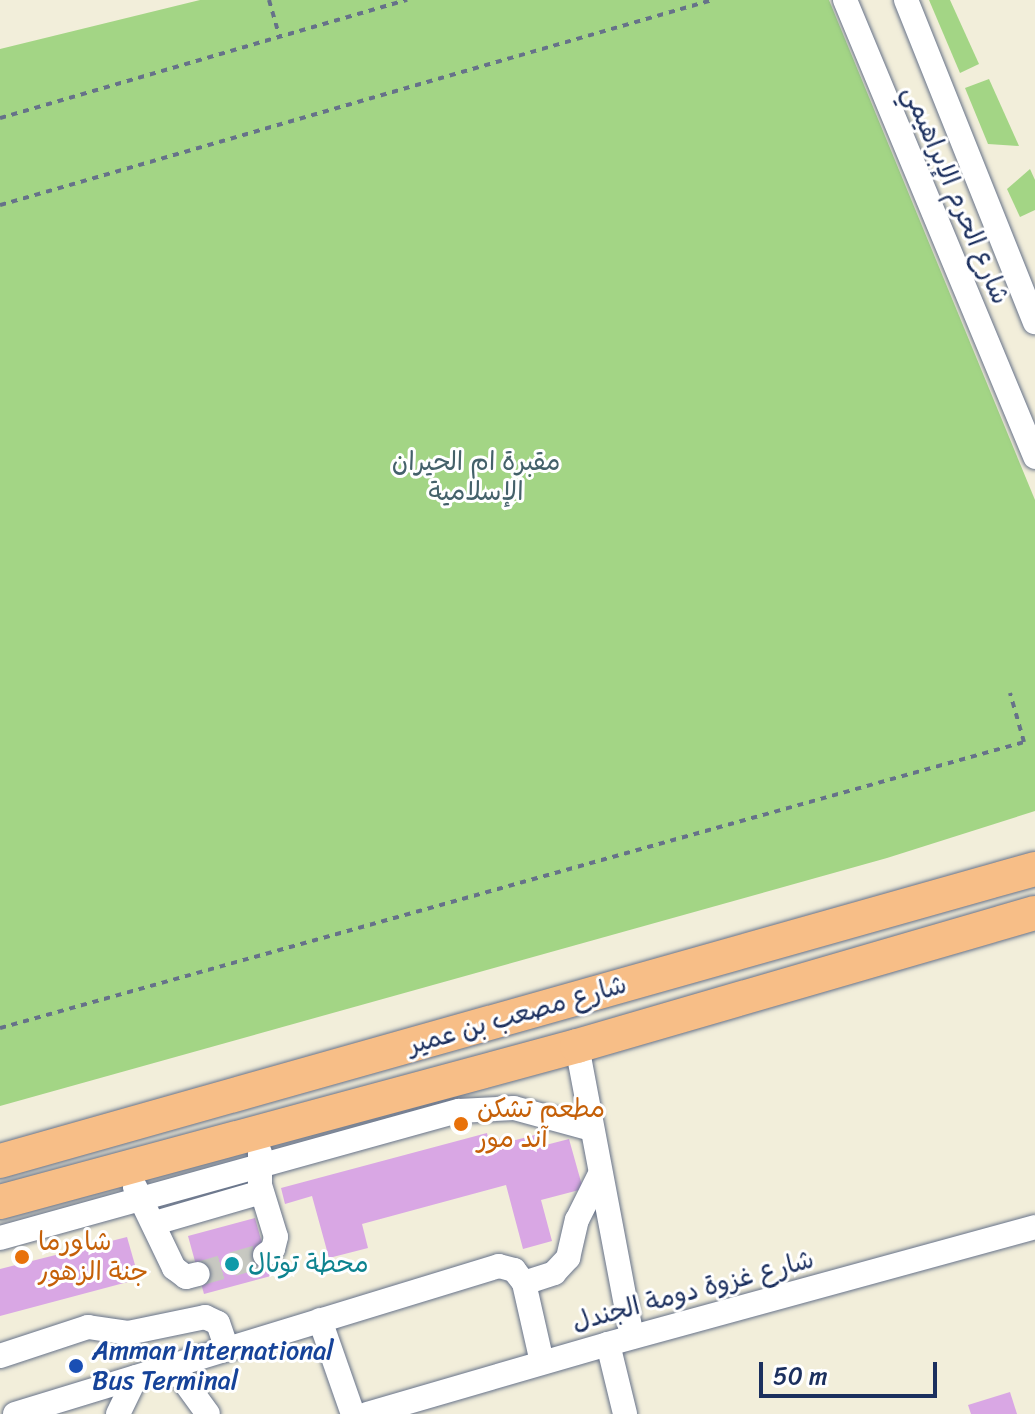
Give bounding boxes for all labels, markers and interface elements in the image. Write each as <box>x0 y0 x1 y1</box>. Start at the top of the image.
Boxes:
street label: شارع الحرم الإبراهيمي <box>896 81 1016 309</box>
park label: مقبرة ام الحيران الإسلامية <box>392 446 560 508</box>
street label: شارع مصعب بن عمير <box>404 969 630 1061</box>
place label: مطعم تشكن آند مور <box>477 1093 605 1154</box>
marker: مطعم تشكن آند مور <box>452 1115 470 1133</box>
place label: شاورما جنة الزهور <box>38 1226 148 1288</box>
street label: شارع غزوة دومة الجندل <box>569 1244 817 1338</box>
marker: شاورما جنة الزهور <box>13 1248 31 1266</box>
place label: محطة توتال <box>248 1248 369 1280</box>
marker: محطة توتال <box>223 1255 241 1273</box>
place label: Amman International Bus Terminal <box>92 1335 336 1396</box>
scale bar <box>763 1346 941 1396</box>
text: 50 m <box>773 1355 828 1397</box>
marker: Amman International Bus Terminal <box>67 1357 85 1375</box>

